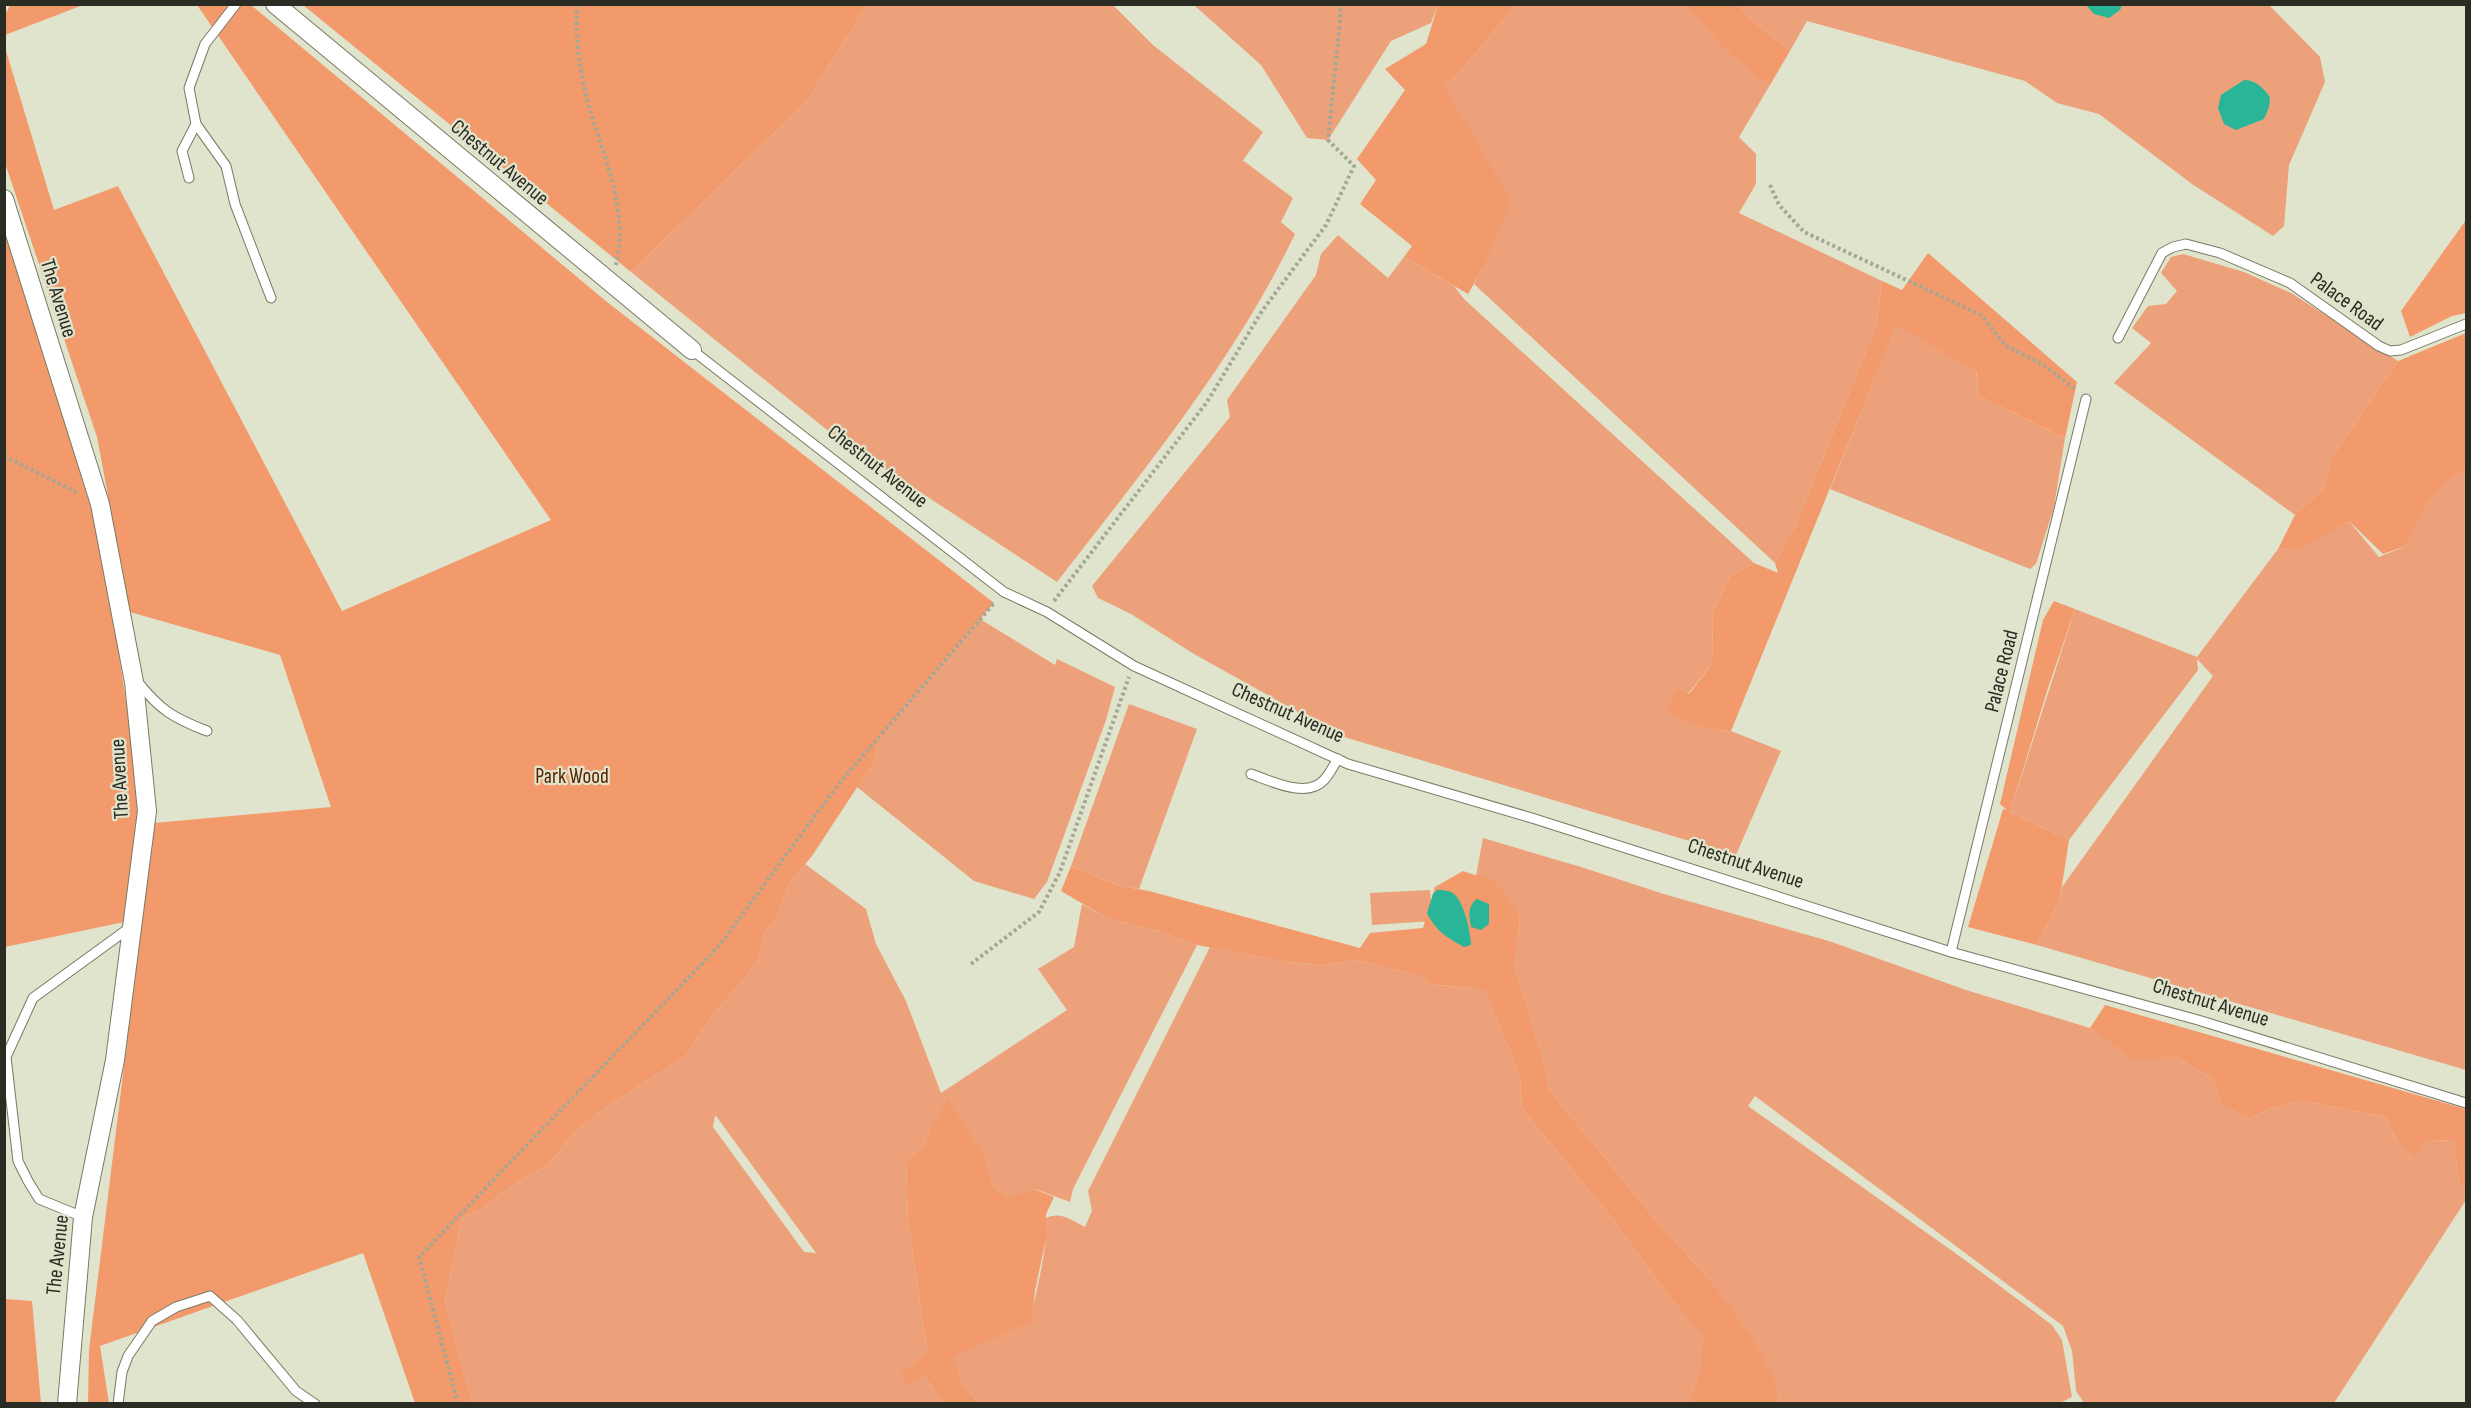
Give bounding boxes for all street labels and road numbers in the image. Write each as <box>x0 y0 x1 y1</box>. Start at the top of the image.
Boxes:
street label: Chestnut Avenue <box>446 114 554 211</box>
street label: The Avenue <box>35 256 82 340</box>
street label: Palace Road <box>2305 267 2388 336</box>
street label: Chestnut Avenue <box>823 419 933 513</box>
street label: Palace Road <box>1979 627 2024 715</box>
street label: Chestnut Avenue <box>1228 677 1348 748</box>
street label: The Avenue <box>105 738 134 820</box>
street label: Chestnut Avenue <box>1685 833 1807 894</box>
street label: Chestnut Avenue <box>2150 973 2272 1032</box>
street label: The Avenue <box>41 1214 74 1296</box>

